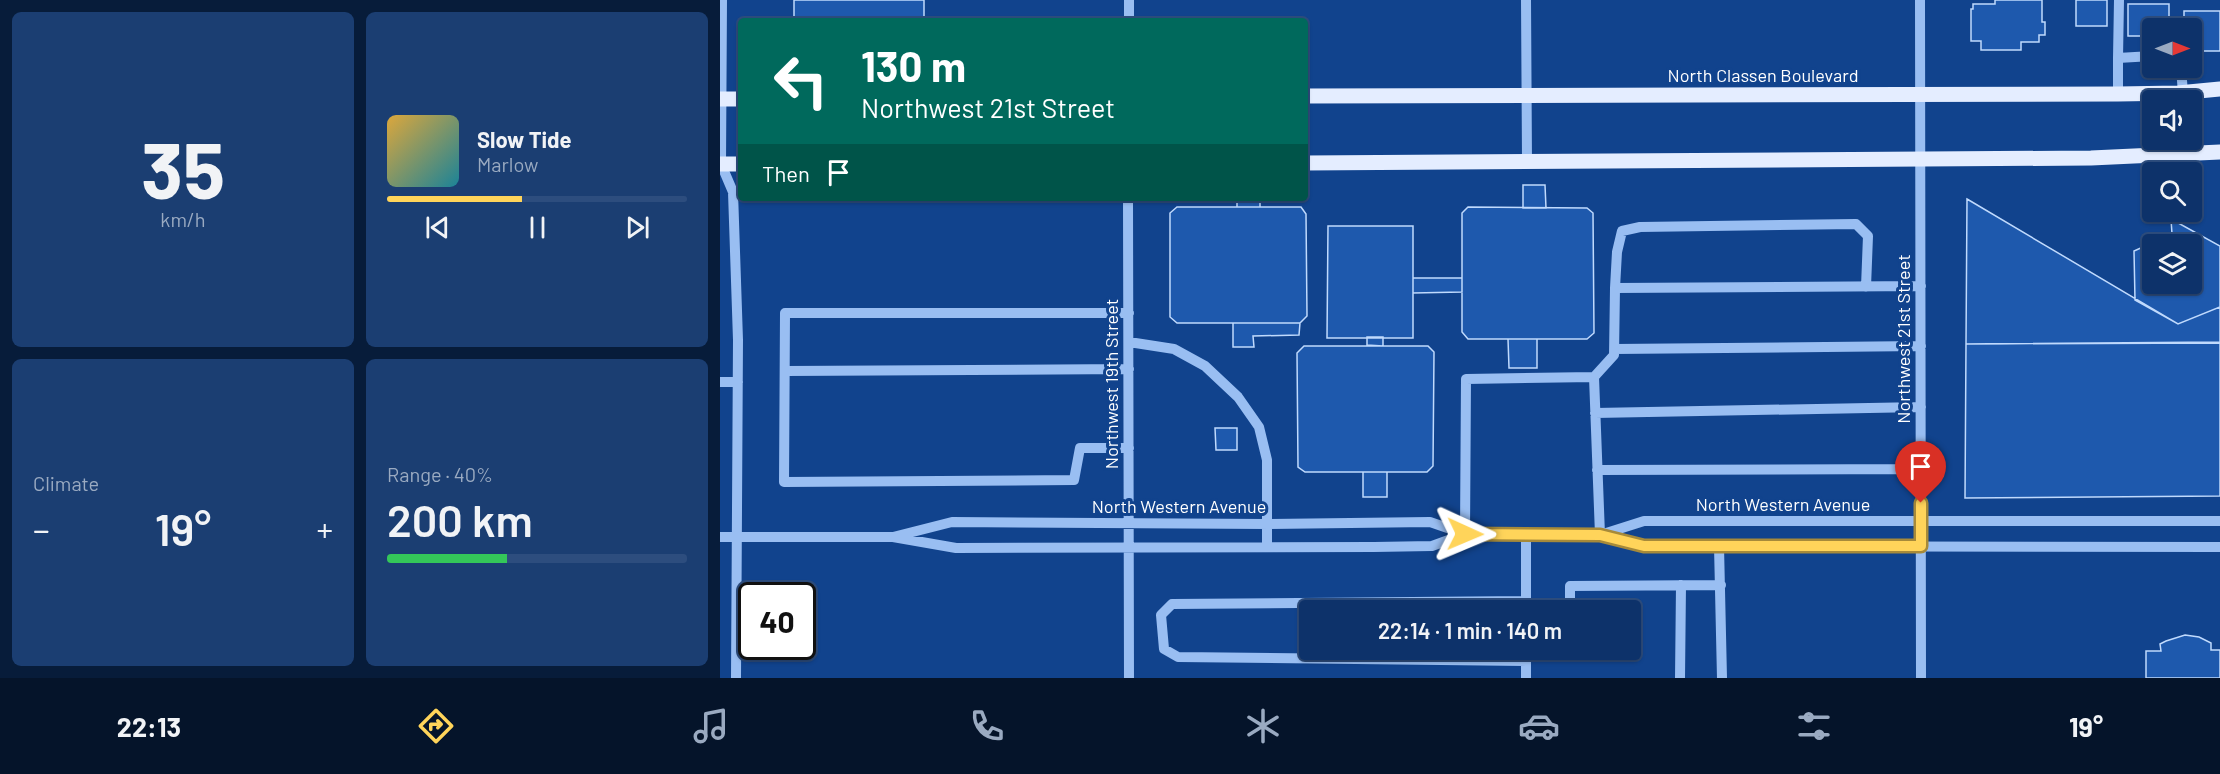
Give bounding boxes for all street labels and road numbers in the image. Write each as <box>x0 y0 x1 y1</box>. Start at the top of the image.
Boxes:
street label: North Classen Boulevard <box>1668 64 1858 86</box>
street label: Northwest 21st Street <box>1892 254 1914 424</box>
street label: Northwest 19th Street <box>1100 299 1122 469</box>
street label: North Western Avenue <box>1696 493 1870 515</box>
street label: North Western Avenue <box>1092 495 1266 517</box>

